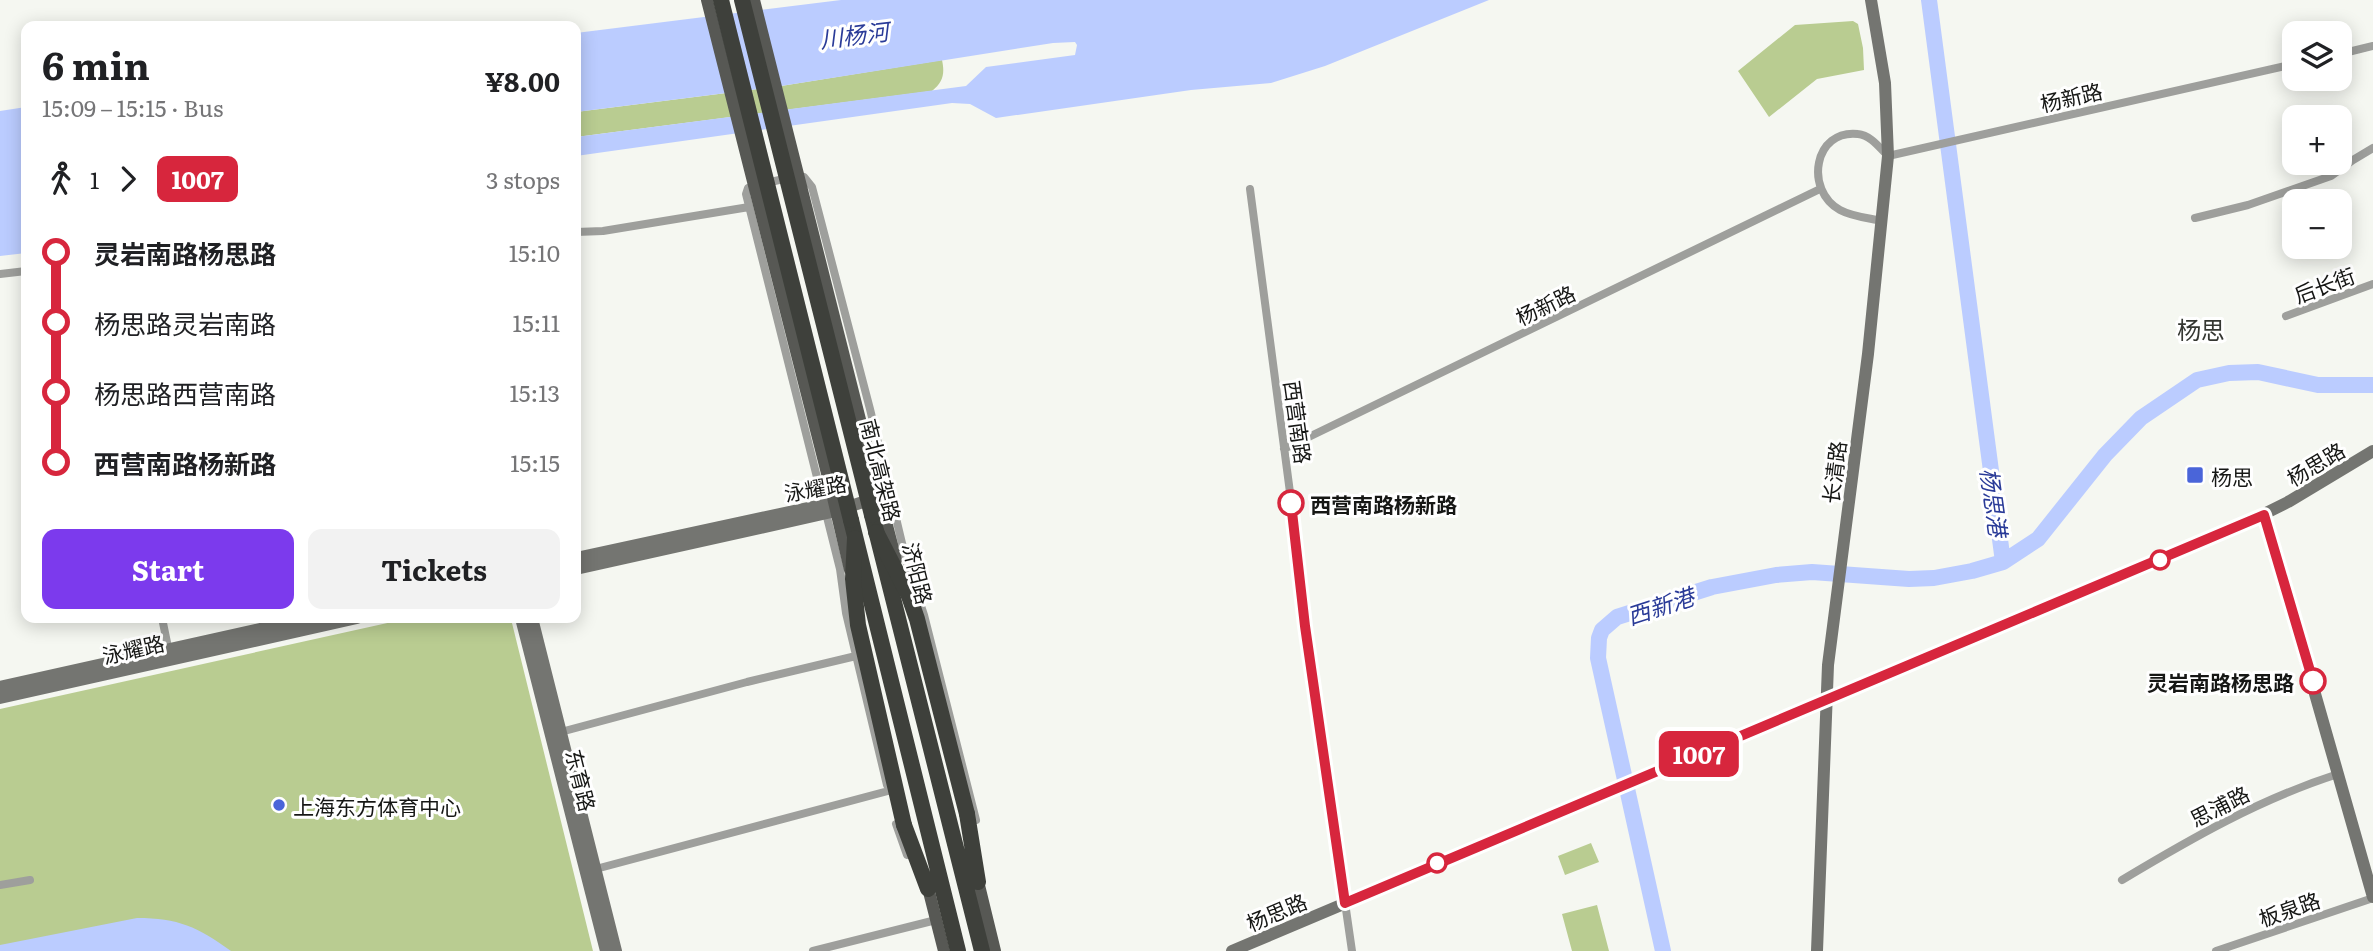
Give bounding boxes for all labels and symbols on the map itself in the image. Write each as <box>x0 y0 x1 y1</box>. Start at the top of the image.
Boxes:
water label: 川杨河 <box>818 12 894 55</box>
street label: 杨新路 <box>2037 74 2105 118</box>
street label: 后长街 <box>2289 259 2359 309</box>
street label: 杨新路 <box>1510 276 1580 332</box>
district label: 杨思 <box>2177 311 2225 346</box>
street label: 西营南路 <box>1278 378 1320 466</box>
street label: 南北高架路 <box>854 415 910 525</box>
street label: 杨思路 <box>2280 433 2350 493</box>
street label: 长清路 <box>1814 439 1852 505</box>
place label: 杨思 <box>2211 460 2253 491</box>
water label: 杨思港 <box>1973 465 2017 542</box>
marker: 杨思 <box>2185 465 2205 485</box>
street label: 泳耀路 <box>781 466 849 508</box>
place label: 西营南路杨新路 <box>1310 488 1457 519</box>
marker: 西营南路杨新路 <box>1278 490 1304 516</box>
street label: 济阳路 <box>896 539 942 607</box>
unlabelled marker <box>2150 550 2170 570</box>
water label: 西新港 <box>1622 577 1701 632</box>
street label: 泳耀路 <box>99 626 167 670</box>
place label: 灵岩南路杨思路 <box>2147 666 2294 697</box>
marker: 灵岩南路杨思路 <box>2300 668 2326 694</box>
line badge: 1007 <box>1650 731 1748 777</box>
street label: 东育路 <box>559 746 605 814</box>
street label: 思浦路 <box>2184 777 2254 833</box>
place label: 上海东方体育中心 <box>293 790 461 821</box>
marker: 上海东方体育中心 <box>271 797 287 813</box>
unlabelled marker <box>1427 853 1447 873</box>
street label: 板泉路 <box>2254 883 2324 933</box>
street label: 杨思路 <box>1241 884 1311 938</box>

